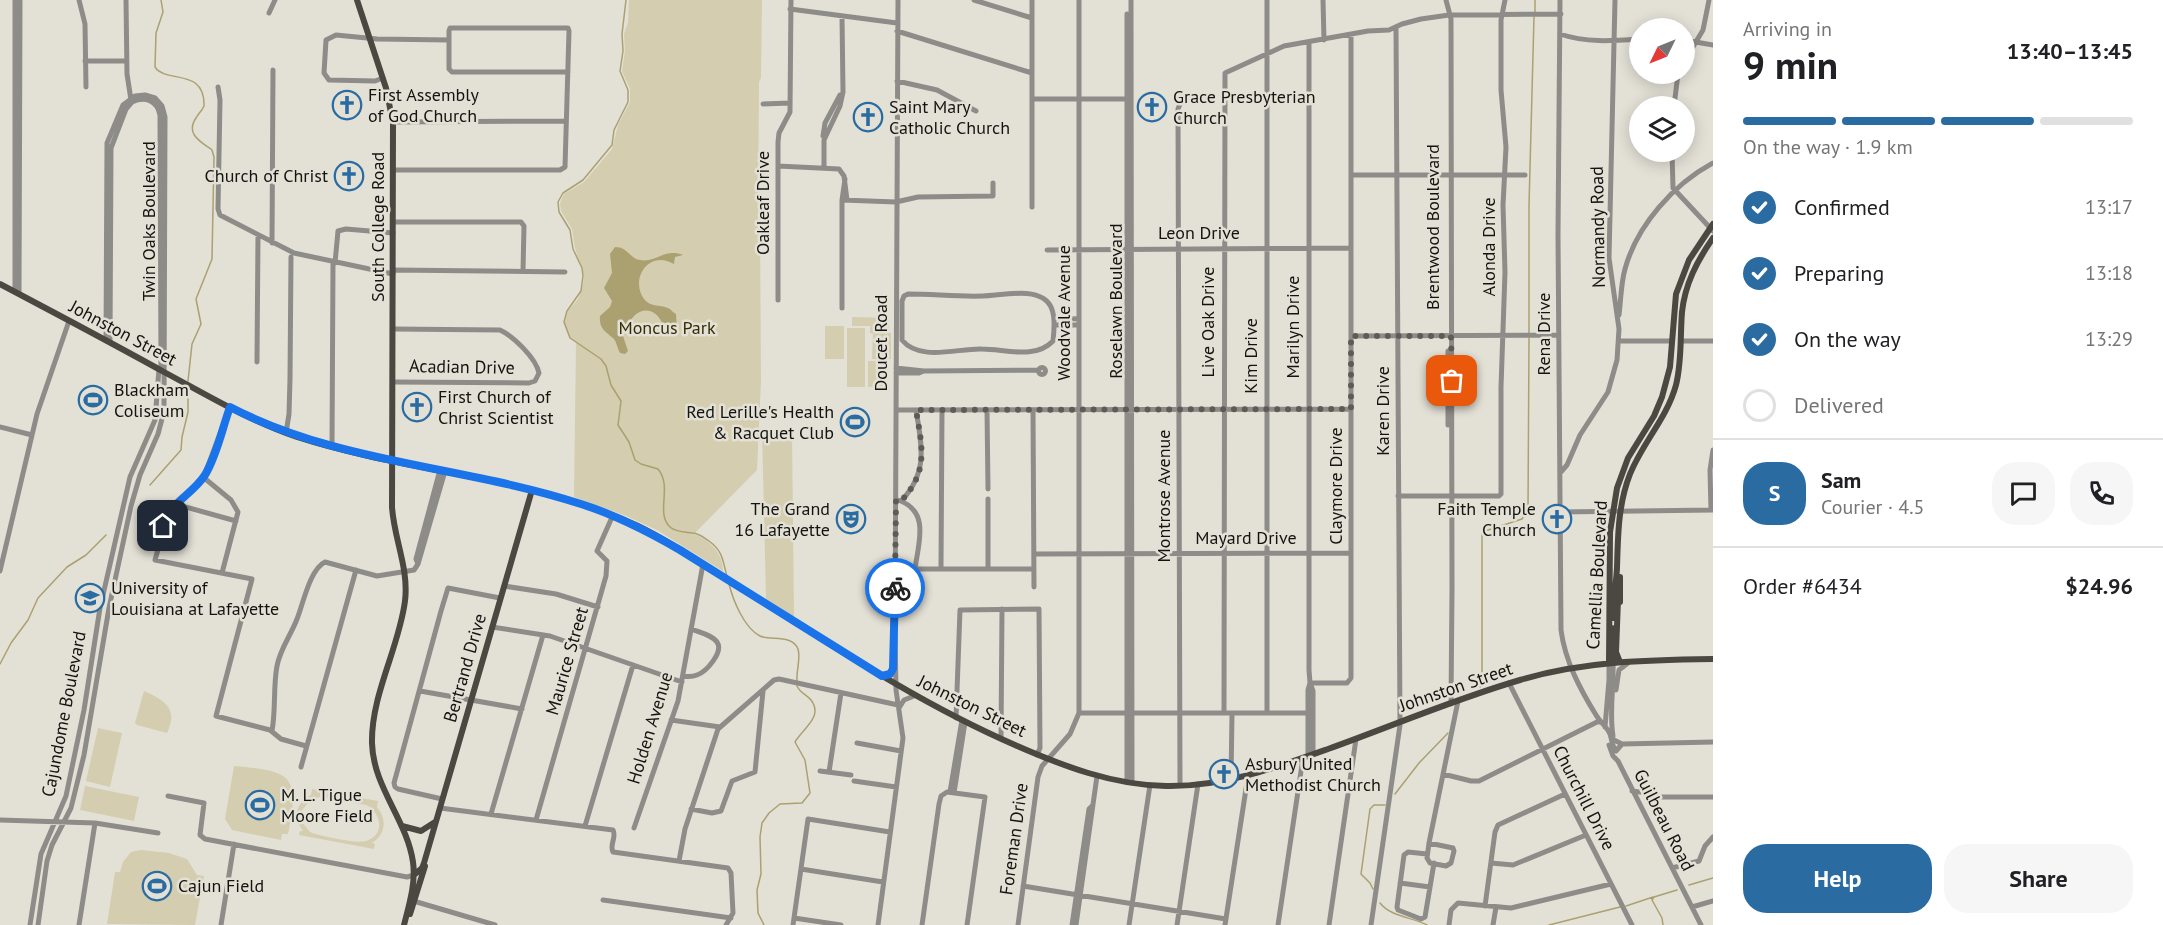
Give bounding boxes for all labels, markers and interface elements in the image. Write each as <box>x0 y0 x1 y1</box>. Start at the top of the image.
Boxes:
text: Arriving in <box>1743 16 1832 42</box>
north arrow <box>1629 18 1695 84</box>
map controls <box>1629 18 1695 162</box>
text: 13:40–13:45 <box>2007 37 2133 65</box>
text: 9 min <box>1743 39 1838 90</box>
place label: First Assembly of God Church <box>368 83 480 127</box>
place label: Grace Presbyterian Church <box>1173 85 1316 129</box>
church icon: First Assembly of God Church <box>331 89 363 121</box>
church icon: Grace Presbyterian Church <box>1136 91 1168 123</box>
place label: Saint Mary Catholic Church <box>889 95 1010 139</box>
button: layers <box>1629 96 1695 162</box>
church icon: Saint Mary Catholic Church <box>852 101 884 133</box>
text: On the way · 1.9 km <box>1743 134 1913 160</box>
street label: Twin Oaks Boulevard <box>137 141 160 301</box>
street label: Brentwood Boulevard <box>1421 144 1444 310</box>
street label: Oakleaf Drive <box>751 151 774 255</box>
street label: South College Road <box>366 152 389 302</box>
church icon: Church of Christ <box>333 160 365 192</box>
place label: Church of Christ <box>205 164 328 187</box>
street label: Normandy Road <box>1585 166 1610 288</box>
icon: check <box>1743 191 1776 224</box>
text: Confirmed <box>1794 193 1890 221</box>
text: 13:17 <box>2085 194 2133 220</box>
street label: Alonda Drive <box>1477 197 1500 297</box>
street label: Leon Drive <box>1158 221 1240 244</box>
street label: Roselawn Boulevard <box>1104 223 1127 379</box>
street label: Woodvale Avenue <box>1052 245 1075 381</box>
icon: check <box>1743 257 1776 290</box>
text: Preparing <box>1794 259 1884 287</box>
text: 13:18 <box>2085 260 2133 286</box>
street label: Live Oak Drive <box>1196 266 1219 378</box>
street label: Marilyn Drive <box>1281 276 1304 378</box>
street label: Rena Drive <box>1532 293 1555 375</box>
street label: Johnston Street <box>65 294 181 370</box>
street label: Doucet Road <box>869 295 892 391</box>
park label: Moncus Park <box>618 316 716 339</box>
street label: Kim Drive <box>1239 318 1262 394</box>
icon: check <box>1743 323 1776 356</box>
text: On the way <box>1794 325 1901 353</box>
text: 13:29 <box>2085 326 2133 352</box>
street label: Acadian Drive <box>409 354 515 379</box>
pin <box>1426 355 1477 406</box>
icon: bag <box>1435 364 1468 397</box>
street label: Karen Drive <box>1371 366 1394 456</box>
place label: Blackham Coliseum <box>114 378 189 422</box>
sports icon: Blackham Coliseum <box>77 384 109 416</box>
place label: First Church of Christ Scientist <box>438 385 554 429</box>
church icon: First Church of Christ Scientist <box>401 391 433 423</box>
text: Delivered <box>1794 391 1884 419</box>
place label: Red Lerille's Health & Racquet Club <box>686 400 834 444</box>
sports icon: Red Lerille's Health & Racquet Club <box>839 406 871 438</box>
street label: Claymore Drive <box>1324 427 1347 545</box>
street label: Montrose Avenue <box>1152 430 1175 562</box>
button: chat <box>1992 462 2055 525</box>
button: phone <box>2070 462 2133 525</box>
text: Sam <box>1821 466 1861 494</box>
text: S <box>1769 479 1780 507</box>
text: Courier · 4.5 <box>1821 494 1924 520</box>
place label: The Grand 16 Lafayette <box>735 497 830 541</box>
place label: Faith Temple Church <box>1437 497 1536 541</box>
pin <box>137 500 188 551</box>
street label: Camellia Boulevard <box>1581 500 1612 650</box>
theatre icon: The Grand 16 Lafayette <box>835 503 867 535</box>
church icon: Faith Temple Church <box>1541 503 1573 535</box>
icon: home <box>146 509 179 542</box>
street label: Mayard Drive <box>1195 526 1297 549</box>
courier <box>865 558 925 618</box>
icon: bike <box>879 572 912 605</box>
text: Order #6434 <box>1743 572 1862 600</box>
text: $24.96 <box>2065 572 2133 600</box>
place label: University of Louisiana at Lafayette <box>111 576 279 620</box>
school or university icon: University of Louisiana at Lafayette <box>74 582 106 614</box>
street label: Maurice Street <box>540 604 593 718</box>
street label: Bertrand Drive <box>438 611 491 725</box>
street label: Cajundome Boulevard <box>36 629 91 799</box>
street label: Johnston Street <box>1395 656 1516 717</box>
street label: Holden Avenue <box>622 669 677 787</box>
street label: Johnston Street <box>913 669 1030 742</box>
street label: Churchill Drive <box>1548 742 1621 854</box>
place label: Asbury United Methodist Church <box>1245 752 1381 796</box>
church icon: Asbury United Methodist Church <box>1208 758 1240 790</box>
street label: Guilbeau Road <box>1629 765 1700 875</box>
street label: Foreman Drive <box>994 781 1033 896</box>
place label: M. L. Tigue Moore Field <box>281 783 373 827</box>
sports icon: M. L. Tigue Moore Field <box>244 789 276 821</box>
button: Help <box>1743 844 1932 913</box>
button: Share <box>1944 844 2133 913</box>
sports icon: Cajun Field <box>141 870 173 902</box>
place label: Cajun Field <box>178 874 264 897</box>

